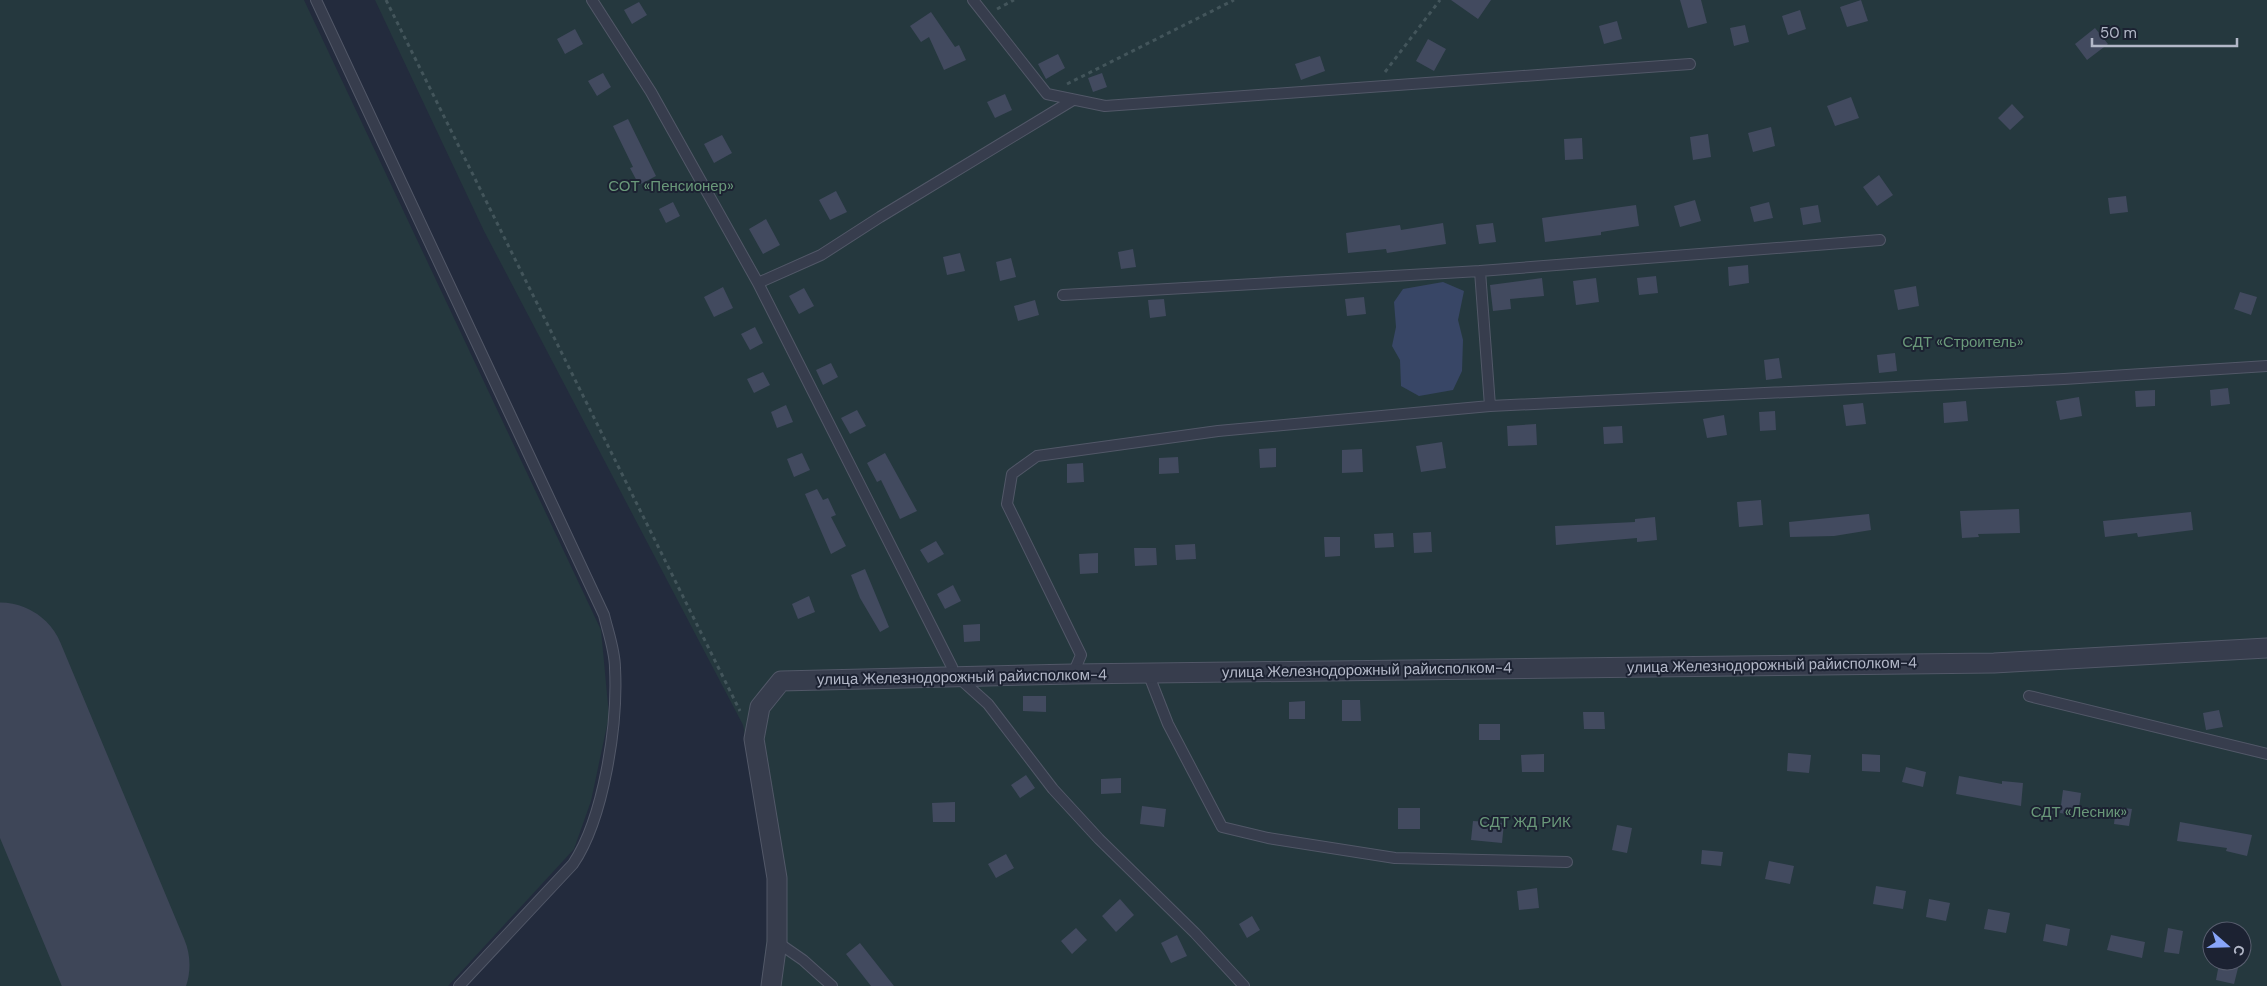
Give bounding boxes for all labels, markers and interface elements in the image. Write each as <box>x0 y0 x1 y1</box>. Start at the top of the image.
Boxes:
scale bar <box>2092 15 2237 47</box>
text: 50 m <box>2100 23 2137 43</box>
park label: СОТ «Пенсионер» <box>608 176 734 196</box>
park label: СДТ «Строитель» <box>1902 332 2024 352</box>
street label: улица Железнодорожный райисполком-4 <box>1627 652 1917 678</box>
street label: улица Железнодорожный райисполком-4 <box>1222 657 1512 683</box>
street label: улица Железнодорожный райисполком-4 <box>817 664 1107 690</box>
park label: СДТ «Лесник» <box>2031 802 2127 822</box>
park label: СДТ ЖД РИК <box>1479 812 1571 832</box>
north arrow <box>2202 921 2252 971</box>
text: С <box>2229 943 2249 958</box>

